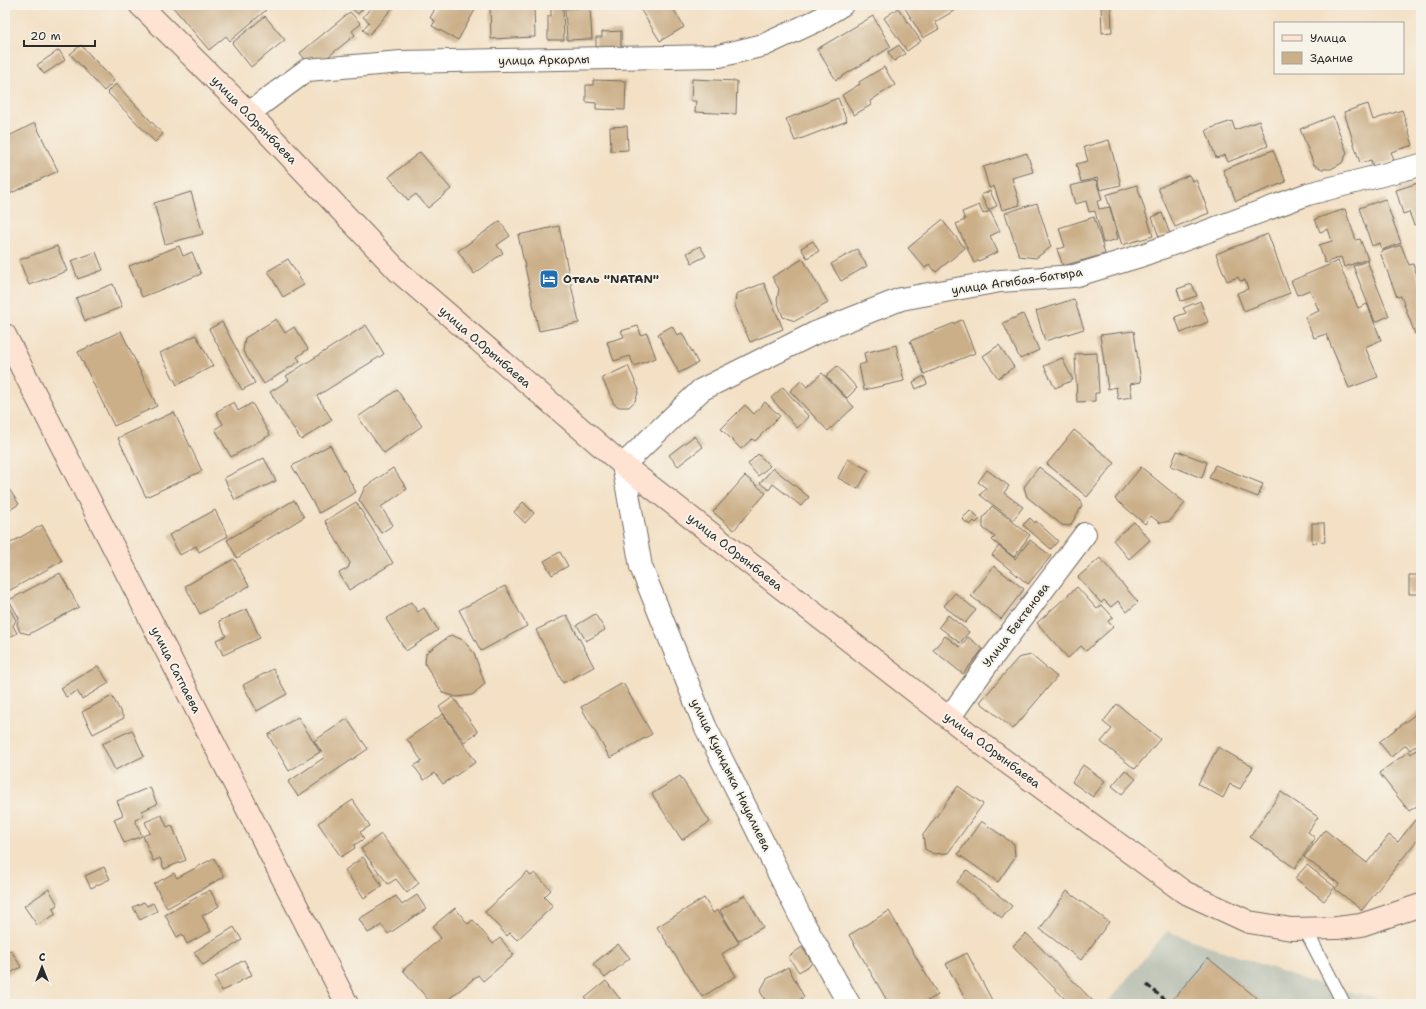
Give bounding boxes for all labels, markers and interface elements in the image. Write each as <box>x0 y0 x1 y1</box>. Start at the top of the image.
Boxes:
scale bar <box>24 22 95 48</box>
legend <box>1274 22 1404 74</box>
text: 20 m <box>30 28 61 44</box>
text: Улица <box>1310 30 1347 46</box>
text: Здание <box>1310 50 1354 66</box>
street label: улица Аркарлы <box>498 51 590 69</box>
street label: улица О.Орынбаева <box>208 72 301 168</box>
street label: улица Агыбая-батыра <box>950 264 1084 298</box>
hotel icon: Отель "NATAN" <box>538 268 560 290</box>
place label: Отель "NATAN" <box>563 271 659 287</box>
street label: улица О.Орынбаева <box>436 302 535 392</box>
street label: улица О.Орынбаева <box>684 510 787 595</box>
street label: Улица Бектенова <box>979 579 1053 670</box>
street label: улица Сатпаева <box>147 624 205 717</box>
street label: улица Куандыка Науалиева <box>687 696 775 854</box>
street label: улица О.Орынбаева <box>940 708 1044 792</box>
north arrow <box>22 947 62 987</box>
text: С <box>39 950 46 965</box>

